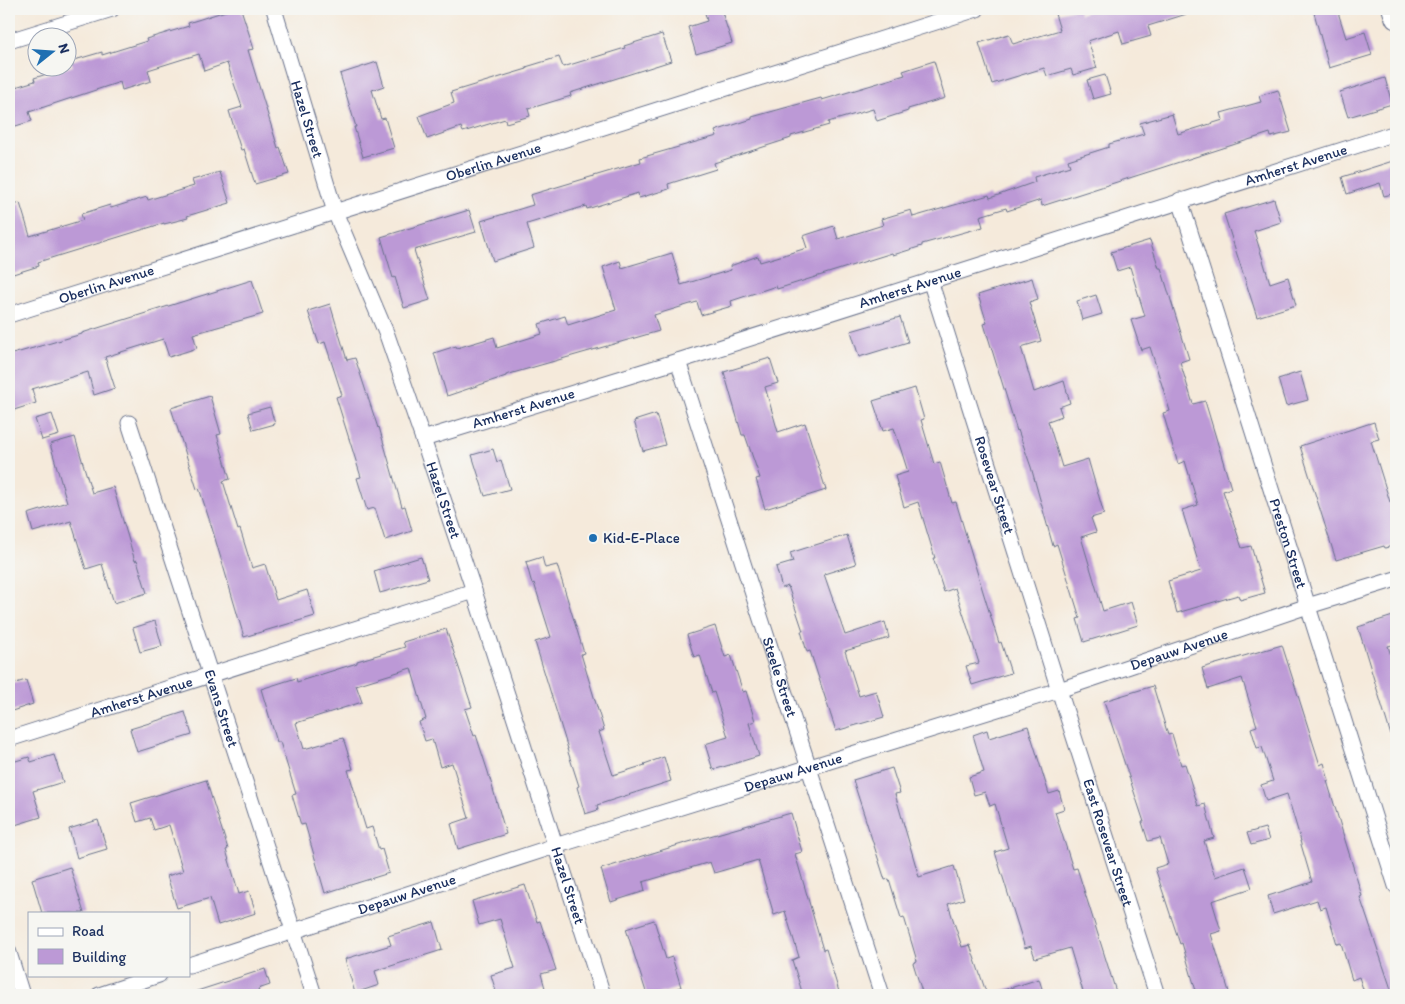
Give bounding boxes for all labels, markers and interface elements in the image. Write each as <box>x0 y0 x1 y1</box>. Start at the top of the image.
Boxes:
north arrow <box>28 28 78 78</box>
text: N <box>54 41 73 55</box>
street label: Hazel Street <box>287 78 327 160</box>
street label: Oberlin Avenue <box>443 138 543 185</box>
street label: Amherst Avenue <box>1243 140 1349 189</box>
street label: Oberlin Avenue <box>56 261 156 308</box>
street label: Amherst Avenue <box>857 263 963 312</box>
street label: Amherst Avenue <box>470 384 577 432</box>
street label: Rosevear Street <box>971 434 1018 537</box>
street label: Hazel Street <box>422 459 465 541</box>
street label: Preston Street <box>1265 496 1311 591</box>
place label: Kid-E-Place <box>603 529 680 547</box>
marker: Kid-E-Place <box>587 532 599 544</box>
street label: Depauw Avenue <box>1128 625 1230 674</box>
street label: Steele Street <box>758 635 801 720</box>
street label: Evans Street <box>200 667 242 750</box>
street label: Amherst Avenue <box>88 672 195 722</box>
street label: Depauw Avenue <box>742 749 844 796</box>
street label: East Rosevear Street <box>1079 776 1137 909</box>
street label: Hazel Street <box>547 845 589 927</box>
street label: Depauw Avenue <box>355 870 458 919</box>
legend <box>28 912 190 976</box>
text: Road <box>72 922 105 940</box>
text: Building <box>72 948 126 966</box>

